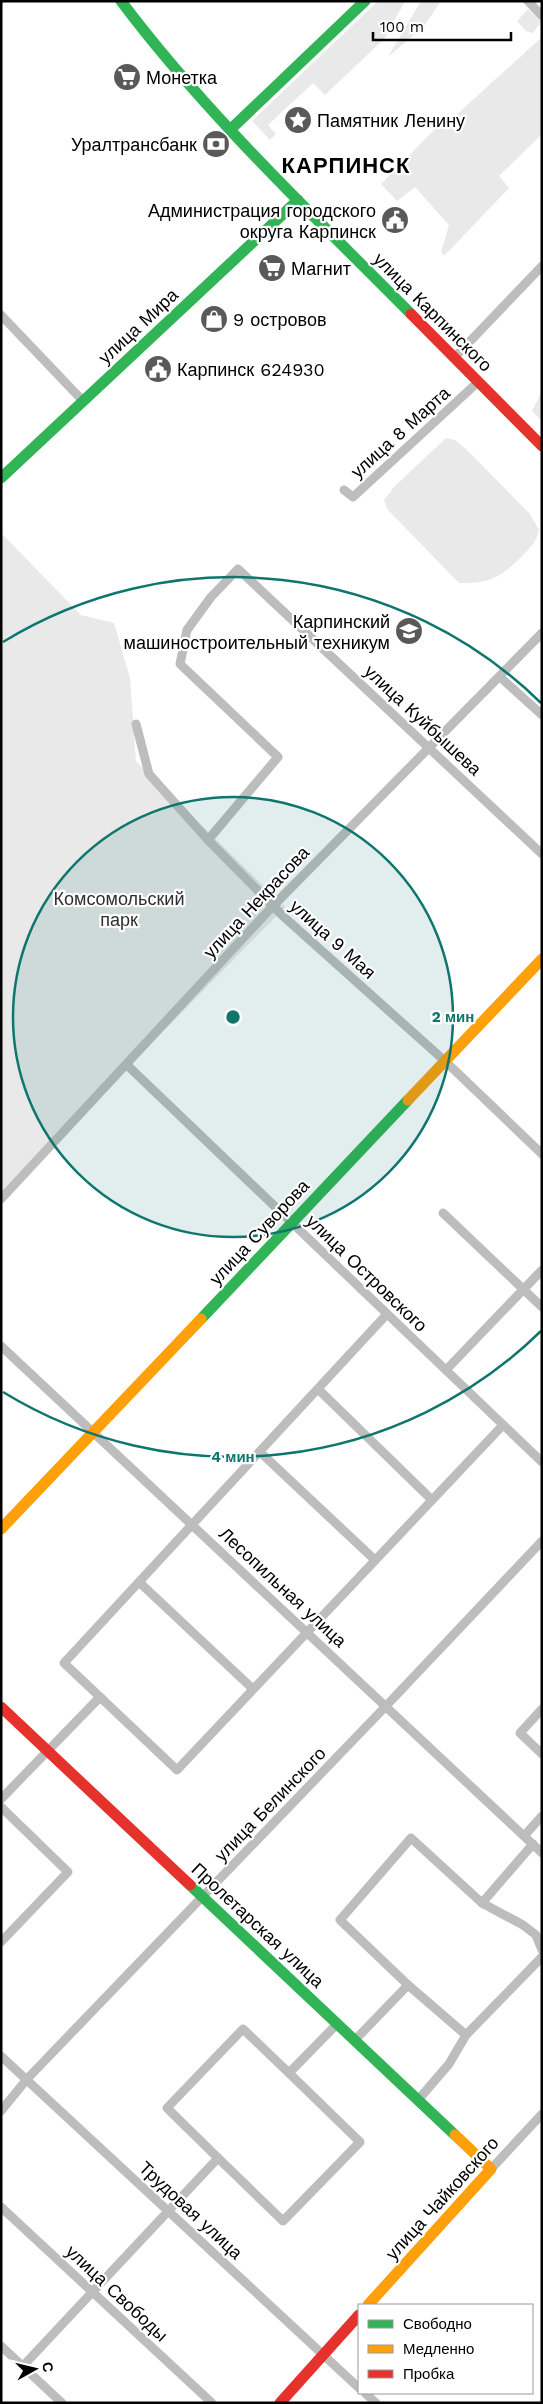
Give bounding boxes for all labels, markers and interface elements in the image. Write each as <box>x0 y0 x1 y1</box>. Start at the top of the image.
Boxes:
scale bar <box>373 10 510 42</box>
text: 100 m <box>380 18 424 36</box>
supermarket icon: Монетка <box>112 62 142 92</box>
place label: Монетка <box>146 67 218 88</box>
place icon: Памятник Ленину <box>283 105 313 135</box>
place label: Памятник Ленину <box>317 110 465 131</box>
bank icon: Уралтрансбанк <box>201 129 231 159</box>
place label: Уралтрансбанк <box>71 134 197 155</box>
district label: КАРПИНСК <box>282 153 410 178</box>
place label: Администрация городского округа Карпинск <box>148 200 376 242</box>
public building icon: Администрация городского округа Карпинск <box>380 205 410 235</box>
street label: улица Карпинского <box>369 248 497 376</box>
supermarket icon: Магнит <box>257 253 287 283</box>
place label: Магнит <box>291 258 351 279</box>
street label: улица Мира <box>94 283 183 368</box>
shop icon: 9 островов <box>199 304 229 334</box>
place label: 9 островов <box>233 309 326 330</box>
public building icon: Карпинск 624930 <box>143 354 173 384</box>
place label: Карпинск 624930 <box>177 359 325 380</box>
street label: улица 8 Марта <box>346 381 454 482</box>
place label: Карпинский машиностроительный техникум <box>124 611 390 653</box>
school or university icon: Карпинский машиностроительный техникум <box>394 616 424 646</box>
street label: улица Куйбышева <box>360 660 487 780</box>
street label: улица Некрасова <box>199 841 314 962</box>
park label: Комсомольский парк <box>54 888 184 930</box>
street label: улица 9 Мая <box>286 895 380 983</box>
centre of rings <box>224 1008 242 1026</box>
text: 2 мин <box>432 1008 474 1026</box>
street label: улица Суворова <box>205 1174 314 1289</box>
street label: улица Островского <box>302 1210 432 1336</box>
text: 4 мин <box>211 1448 255 1466</box>
street label: Лесопильная улица <box>215 1523 352 1652</box>
street label: улица Белинского <box>210 1743 330 1865</box>
street label: Пролетарская улица <box>188 1858 329 1992</box>
street label: улица Чайковского <box>381 2132 503 2264</box>
street label: Трудовая улица <box>135 2157 248 2264</box>
street label: улица Свободы <box>62 2241 172 2345</box>
legend <box>358 2304 533 2394</box>
text: Свободно <box>403 2315 472 2333</box>
text: Медленно <box>403 2340 474 2358</box>
north arrow <box>10 2344 60 2394</box>
text: С <box>39 2361 57 2373</box>
text: Пробка <box>403 2365 455 2383</box>

